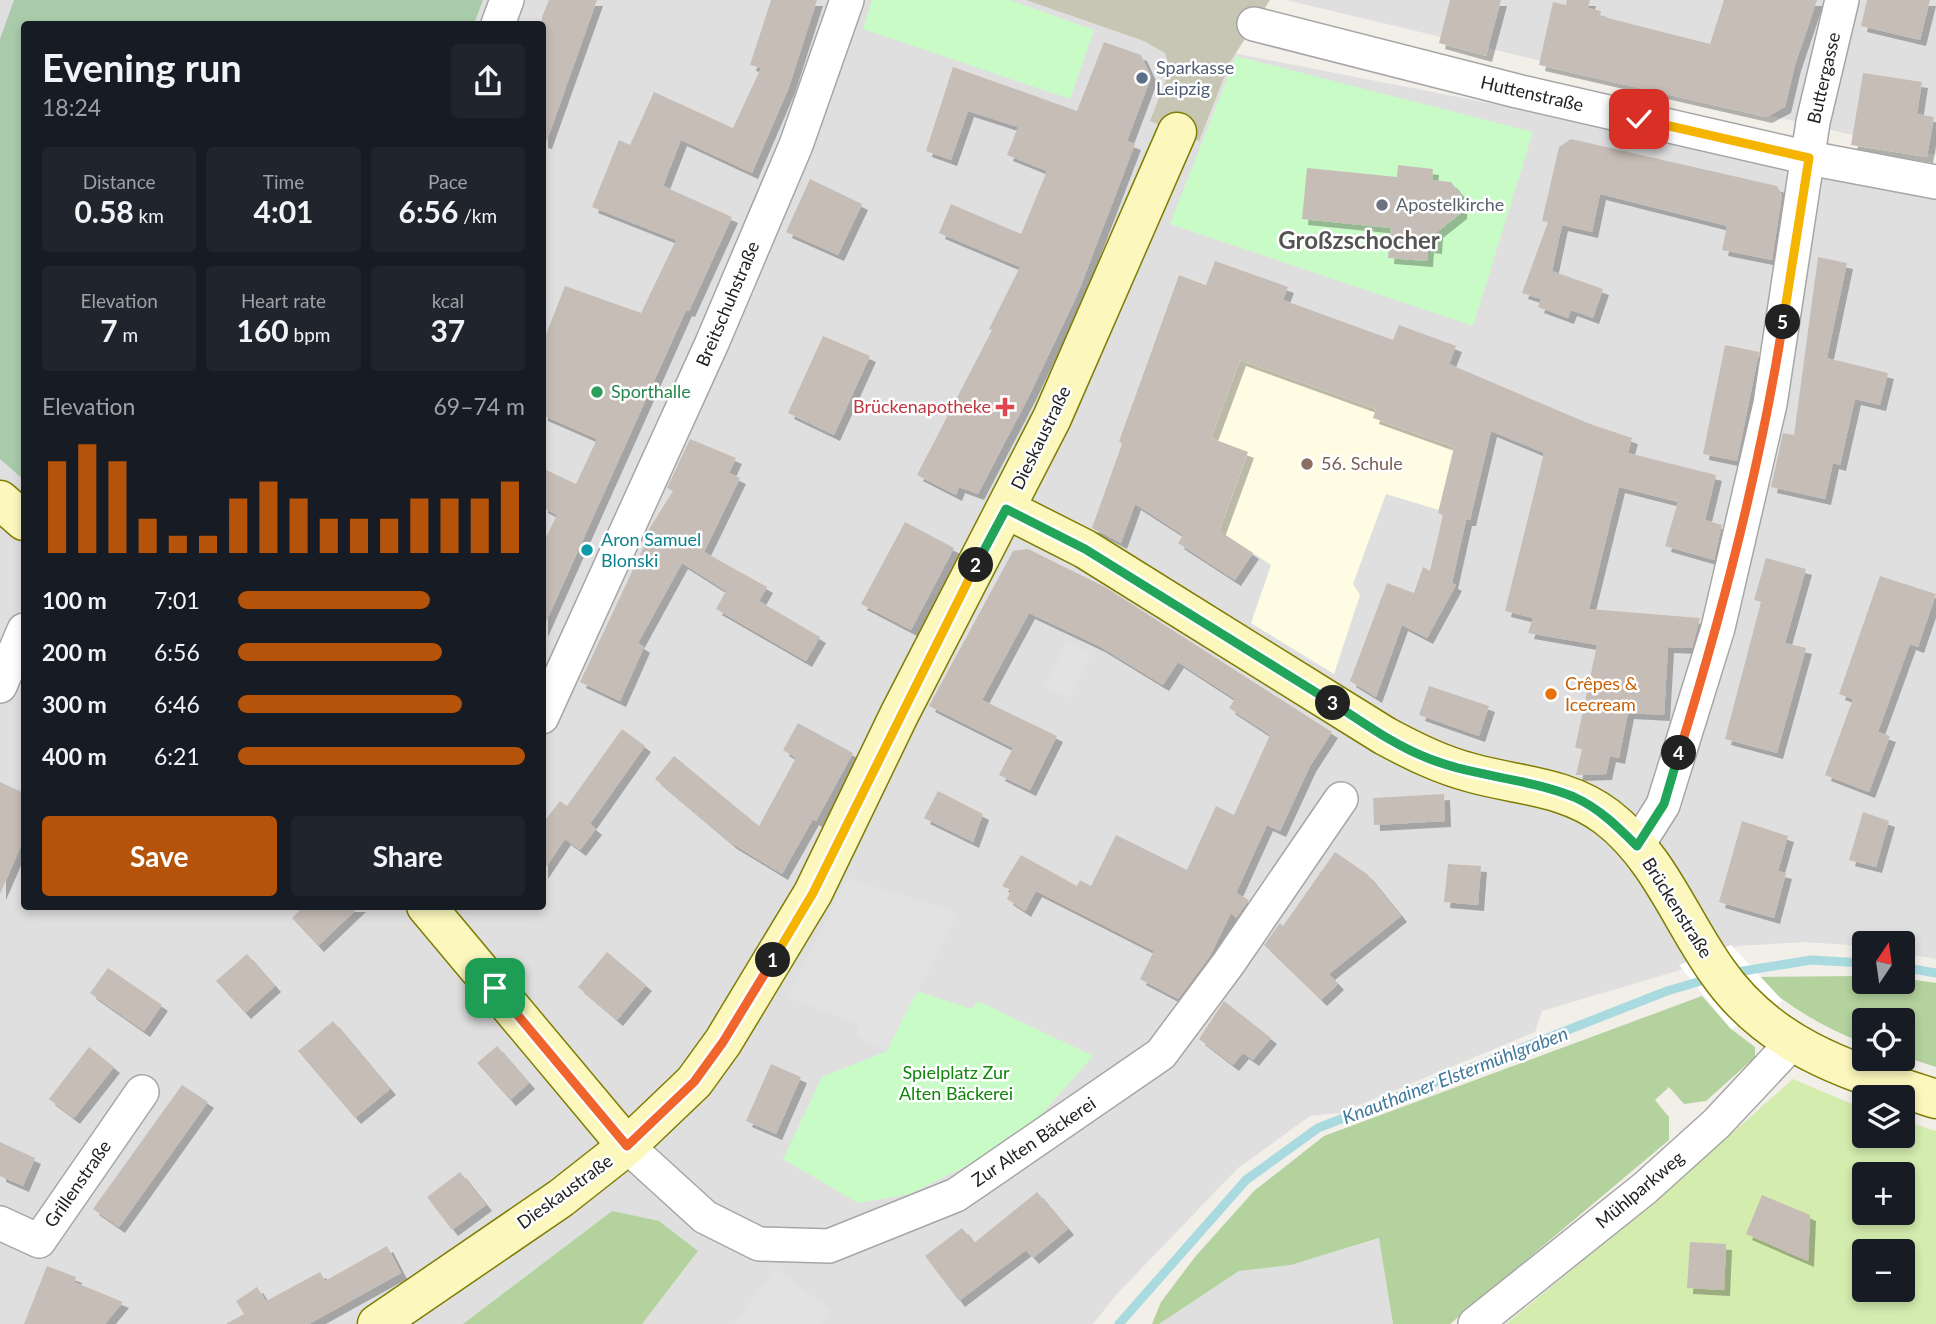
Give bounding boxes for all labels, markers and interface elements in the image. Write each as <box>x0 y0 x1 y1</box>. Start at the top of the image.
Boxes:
street label: Buttergasse <box>1802 30 1844 126</box>
text: Evening run <box>42 44 242 90</box>
button: share <box>451 44 525 118</box>
place label: Sparkasse Leipzig <box>1156 56 1234 99</box>
marker: Sparkasse Leipzig <box>1134 70 1150 86</box>
street label: Huttenstraße <box>1479 71 1586 116</box>
pin <box>1609 89 1669 149</box>
text: 18:24 <box>42 93 101 121</box>
icon: check <box>1620 100 1658 138</box>
text: Distance <box>83 170 156 193</box>
text: Time <box>263 170 304 193</box>
text: Pace <box>428 170 468 193</box>
text: 0.58 <box>74 193 134 229</box>
text: 4:01 <box>254 193 313 229</box>
text: 6:56 <box>398 193 458 229</box>
place label: Apostelkirche <box>1396 193 1504 215</box>
marker: Apostelkirche <box>1374 197 1390 213</box>
text: km <box>134 204 164 227</box>
text: /km <box>458 204 497 227</box>
district label: Großzschocher <box>1278 225 1440 254</box>
street label: Breitschuhstraße <box>691 238 763 370</box>
text: Elevation <box>81 289 158 312</box>
text: Heart rate <box>241 289 326 312</box>
text: kcal <box>432 289 464 312</box>
pin: 5 <box>1766 304 1800 340</box>
text: 5 <box>1777 310 1788 333</box>
text: 7 <box>100 312 118 348</box>
text: 160 <box>237 312 289 348</box>
text: 37 <box>430 312 465 348</box>
text: m <box>118 323 138 346</box>
text: bpm <box>289 323 330 346</box>
place label: Sporthalle <box>611 380 691 402</box>
street label: Dieskaustraße <box>1005 382 1075 493</box>
marker: Sporthalle <box>589 384 605 400</box>
text: Elevation <box>42 392 135 420</box>
text: 69–74 m <box>433 392 525 420</box>
place label: Brückenapotheke <box>853 395 991 417</box>
marker: Brückenapotheke <box>997 399 1013 415</box>
place label: 56. Schule <box>1321 452 1403 474</box>
marker: 56. Schule <box>1299 456 1315 472</box>
place label: Aron Samuel Blonski <box>601 528 701 571</box>
marker: Aron Samuel Blonski <box>579 542 595 558</box>
pin: 2 <box>958 548 993 582</box>
text: 2 <box>970 553 981 576</box>
text: 100 m <box>42 586 107 614</box>
text: 7:01 <box>154 586 200 614</box>
text: 200 m <box>42 638 107 666</box>
text: 6:56 <box>154 638 200 666</box>
place label: Crêpes & Icecream <box>1565 672 1638 715</box>
pin: 3 <box>1316 686 1350 720</box>
marker: Crêpes & Icecream <box>1543 686 1559 702</box>
text: 300 m <box>42 690 107 718</box>
text: 6:46 <box>154 690 200 718</box>
text: 3 <box>1327 691 1338 714</box>
pin: 4 <box>1662 736 1696 770</box>
text: 4 <box>1673 741 1684 764</box>
text: 400 m <box>42 742 107 770</box>
text: 6:21 <box>154 742 200 770</box>
button: Save <box>42 816 277 896</box>
button: Share <box>291 816 525 896</box>
street label: Brückenstraße <box>1638 853 1717 962</box>
north arrow <box>1852 931 1914 994</box>
map controls <box>1852 931 1915 1302</box>
pin: 1 <box>756 942 790 978</box>
text: 1 <box>767 948 778 971</box>
pin <box>465 958 525 1018</box>
icon: arrive <box>476 969 514 1007</box>
button: locate <box>1852 1008 1915 1071</box>
water label: Knauthainer Elstermühlgraben <box>1339 1021 1571 1128</box>
park label: Spielplatz Zur Alten Bäckerei <box>899 1061 1013 1104</box>
button: layers <box>1852 1085 1915 1148</box>
street label: Zur Alten Bäckerei <box>967 1092 1100 1191</box>
street label: Grillenstraße <box>39 1136 115 1231</box>
street label: Mühlparkweg <box>1591 1146 1688 1233</box>
street label: Dieskaustraße <box>512 1149 617 1233</box>
button: + <box>1852 1162 1915 1225</box>
button: − <box>1852 1239 1915 1302</box>

